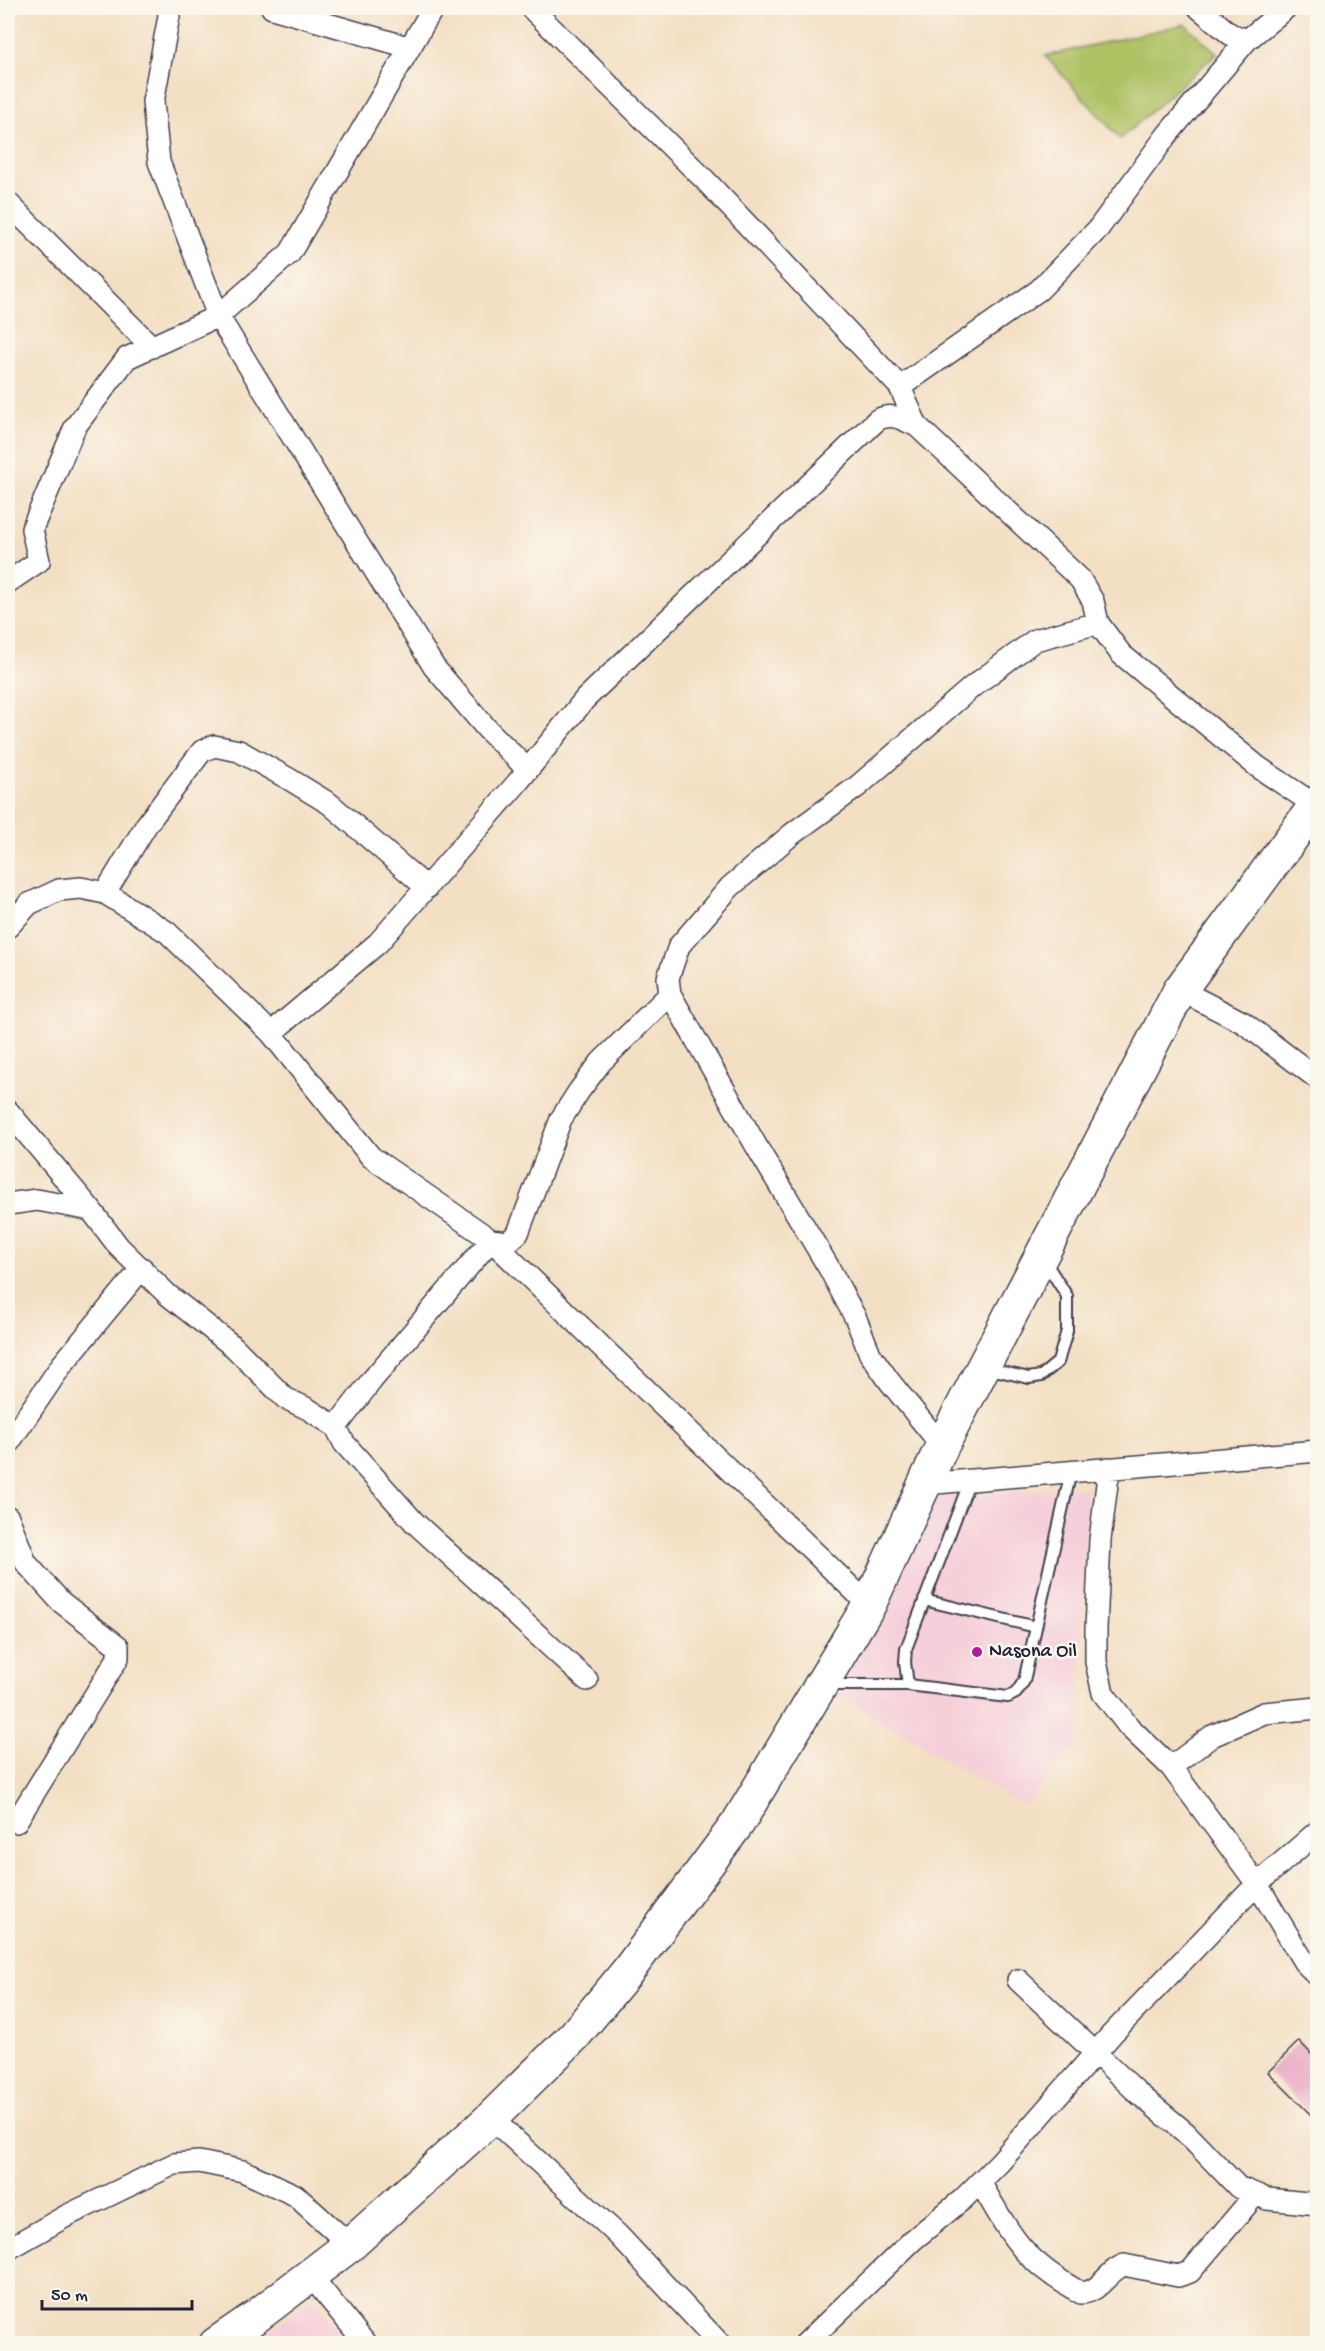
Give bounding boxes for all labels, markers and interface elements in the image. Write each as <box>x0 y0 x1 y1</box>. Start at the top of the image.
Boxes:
place label: Nasona Oil <box>989 1641 1077 1664</box>
marker: Nasona Oil <box>970 1645 984 1659</box>
scale bar <box>42 2273 192 2311</box>
text: 50 m <box>51 2286 88 2307</box>

